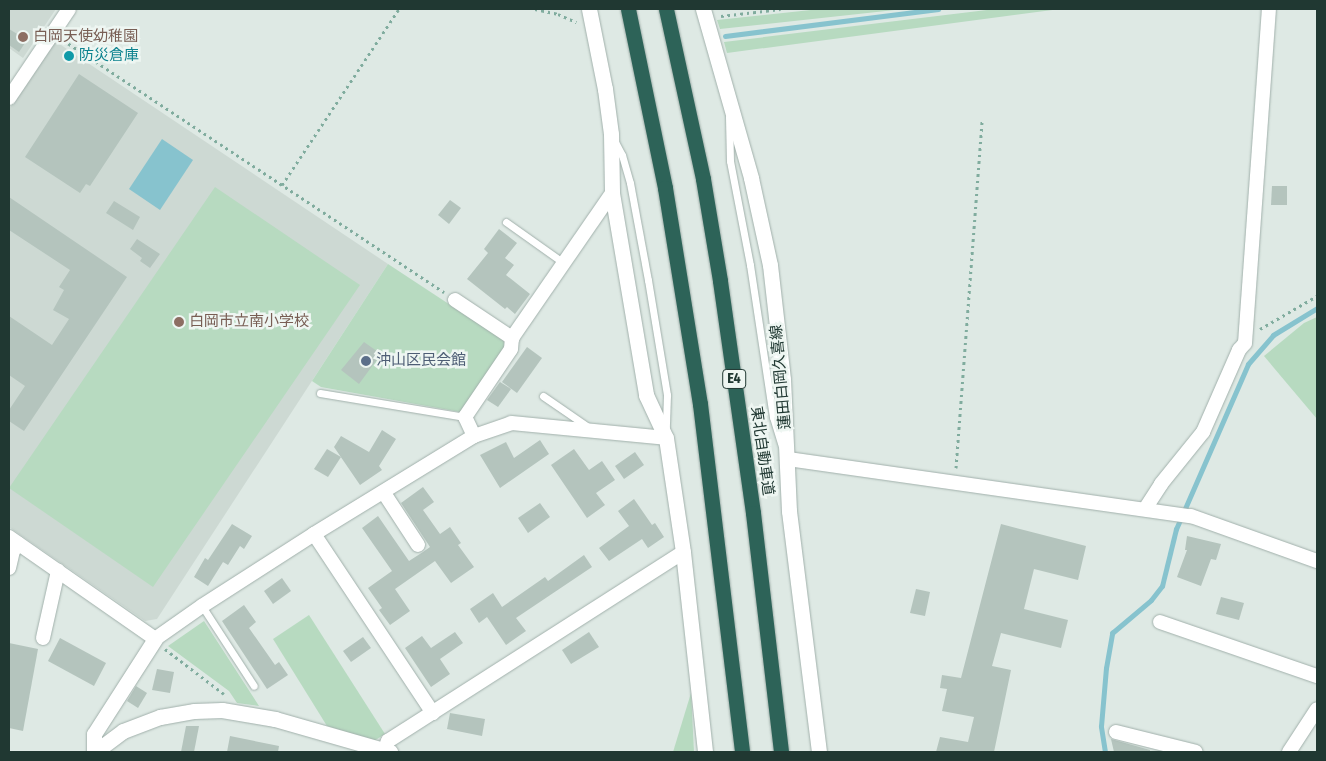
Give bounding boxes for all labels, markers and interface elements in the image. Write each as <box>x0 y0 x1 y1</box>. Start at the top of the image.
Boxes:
place label: 白岡天使幼稚園 <box>33 28 138 46</box>
marker: 白岡天使幼稚園 <box>17 31 29 43</box>
place label: 防災倉庫 <box>79 47 139 65</box>
marker: 防災倉庫 <box>63 50 75 62</box>
place label: 白岡市立南小学校 <box>189 313 309 331</box>
marker: 白岡市立南小学校 <box>173 316 185 328</box>
street label: 蓮田白岡久喜線 <box>767 324 795 430</box>
place label: 沖山区民会館 <box>376 352 466 370</box>
marker: 沖山区民会館 <box>360 355 372 367</box>
road number: E4 <box>722 368 746 390</box>
street label: 東北自動車道 <box>747 405 777 497</box>

